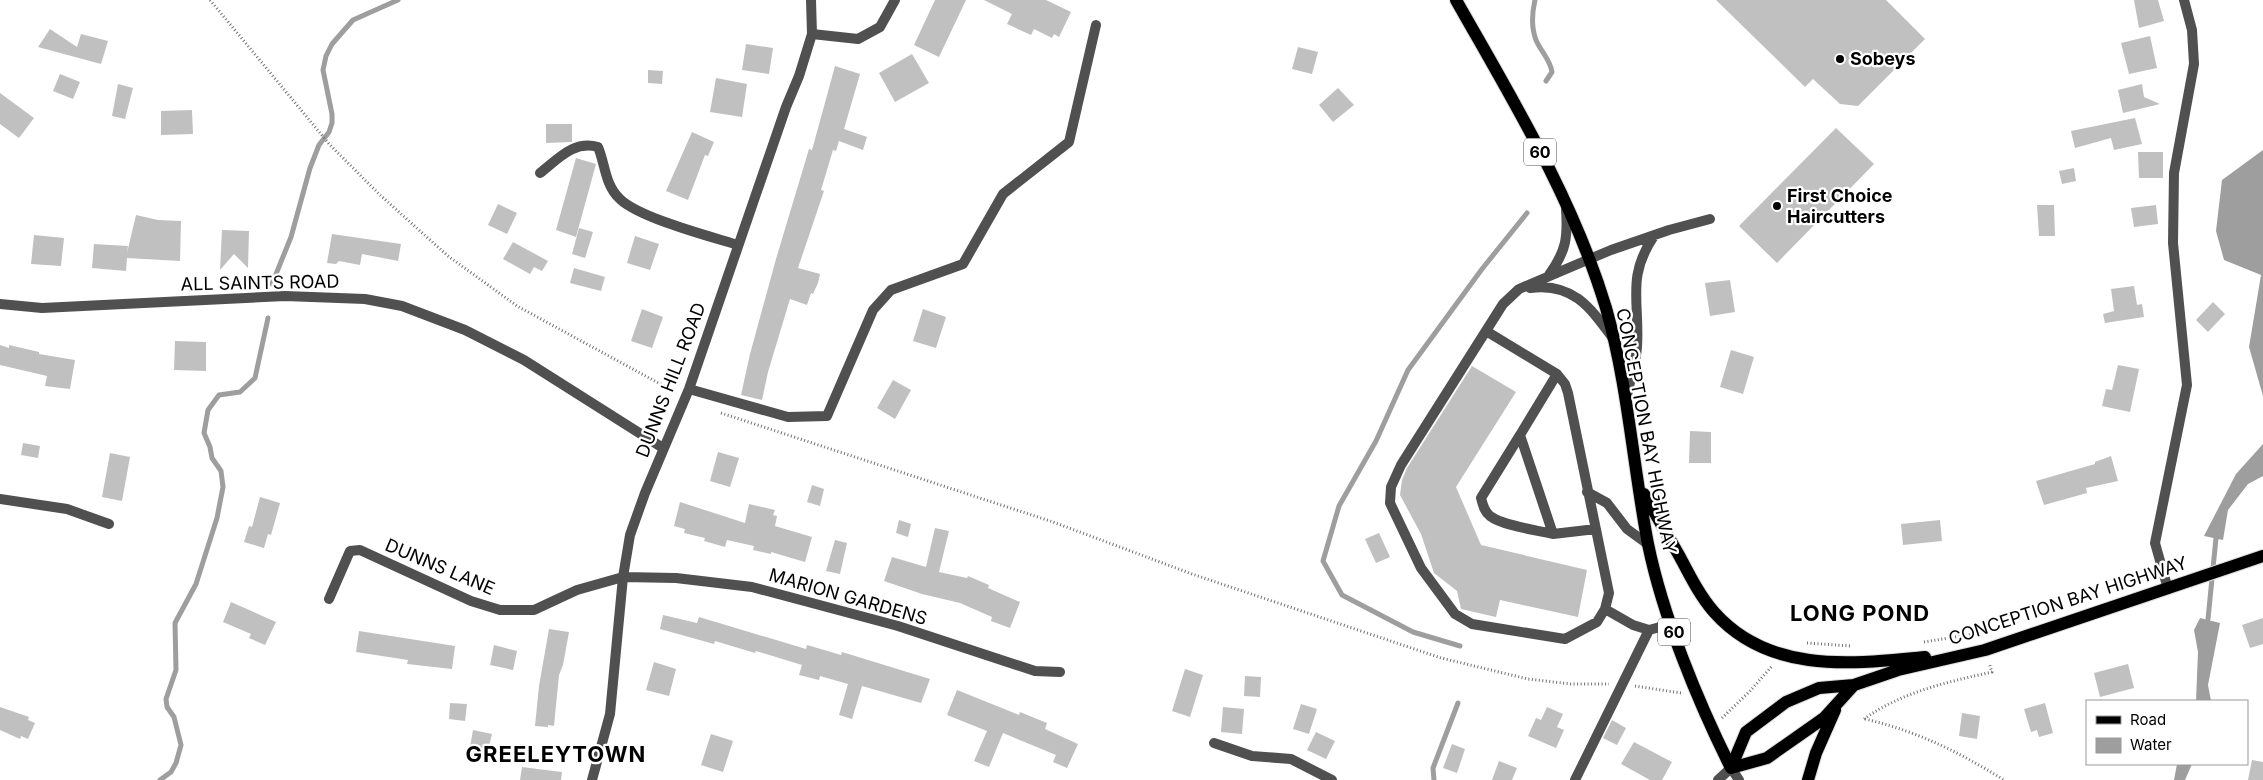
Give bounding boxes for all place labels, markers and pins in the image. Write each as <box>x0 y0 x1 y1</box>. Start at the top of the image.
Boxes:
place label: Sobeys <box>1850 48 1916 69</box>
marker: Sobeys <box>1834 53 1846 65</box>
place label: First Choice Haircutters <box>1787 185 1893 227</box>
marker: First Choice Haircutters <box>1771 200 1783 212</box>

